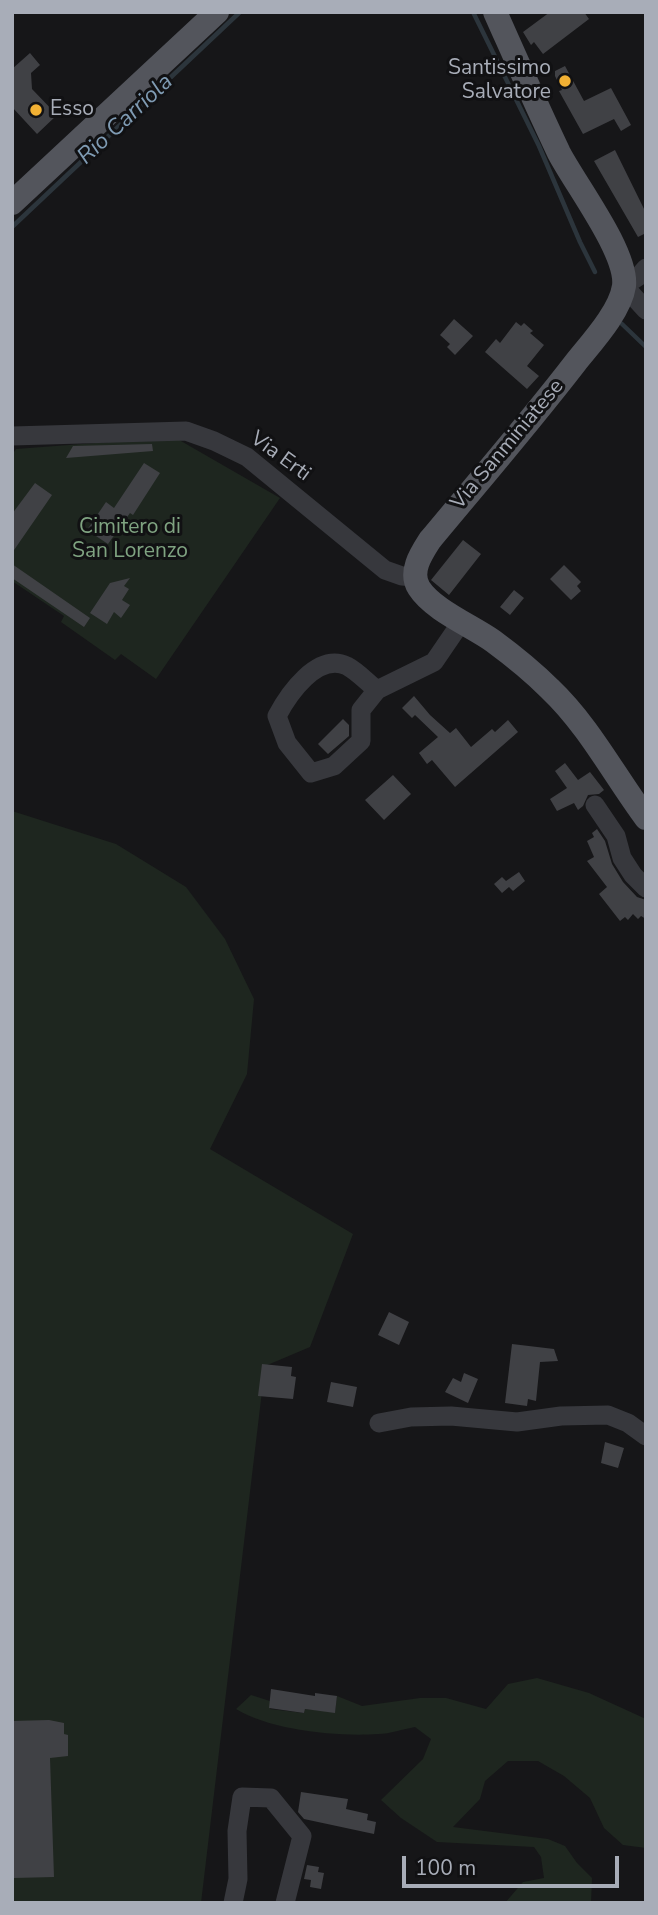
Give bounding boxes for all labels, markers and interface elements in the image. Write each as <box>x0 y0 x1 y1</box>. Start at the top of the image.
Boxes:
place label: Santissimo Salvatore <box>448 56 551 106</box>
water label: Rio Carriola <box>73 69 179 171</box>
marker: Santissimo Salvatore <box>557 73 573 89</box>
place label: Esso <box>50 97 94 123</box>
marker: Esso <box>28 102 44 118</box>
street label: Via Sanminiatese <box>446 375 570 515</box>
street label: Via Erti <box>245 427 315 487</box>
park label: Cimitero di San Lorenzo <box>72 515 188 565</box>
scale bar <box>406 1842 623 1886</box>
text: 100 m <box>415 1854 476 1882</box>

